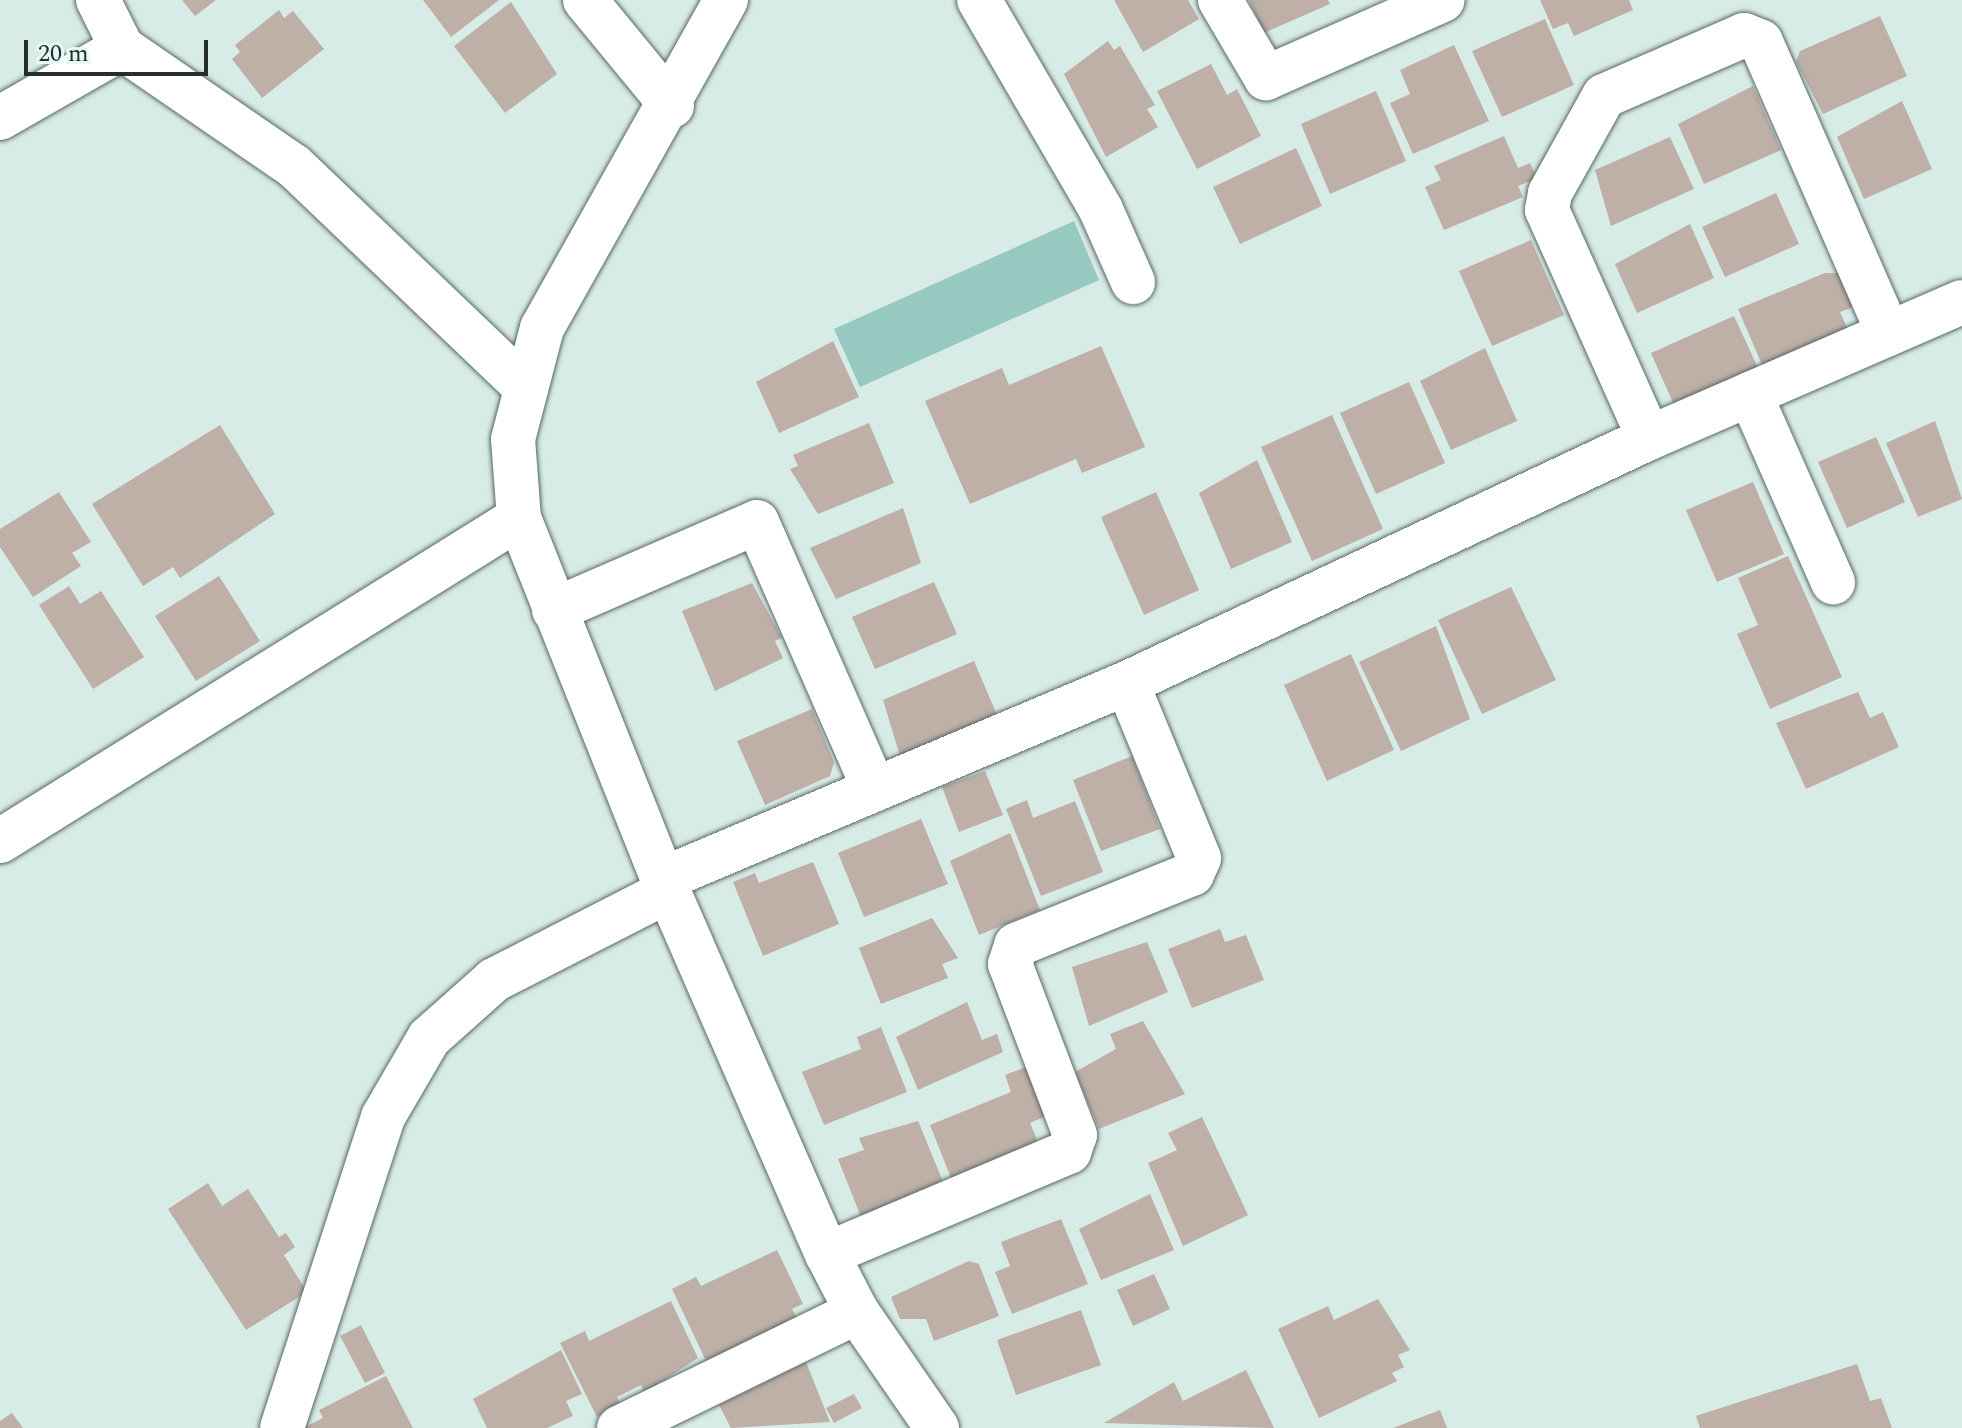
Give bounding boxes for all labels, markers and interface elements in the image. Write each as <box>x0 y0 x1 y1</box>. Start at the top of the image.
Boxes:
scale bar <box>28 24 212 74</box>
text: 20 m <box>38 36 89 72</box>

